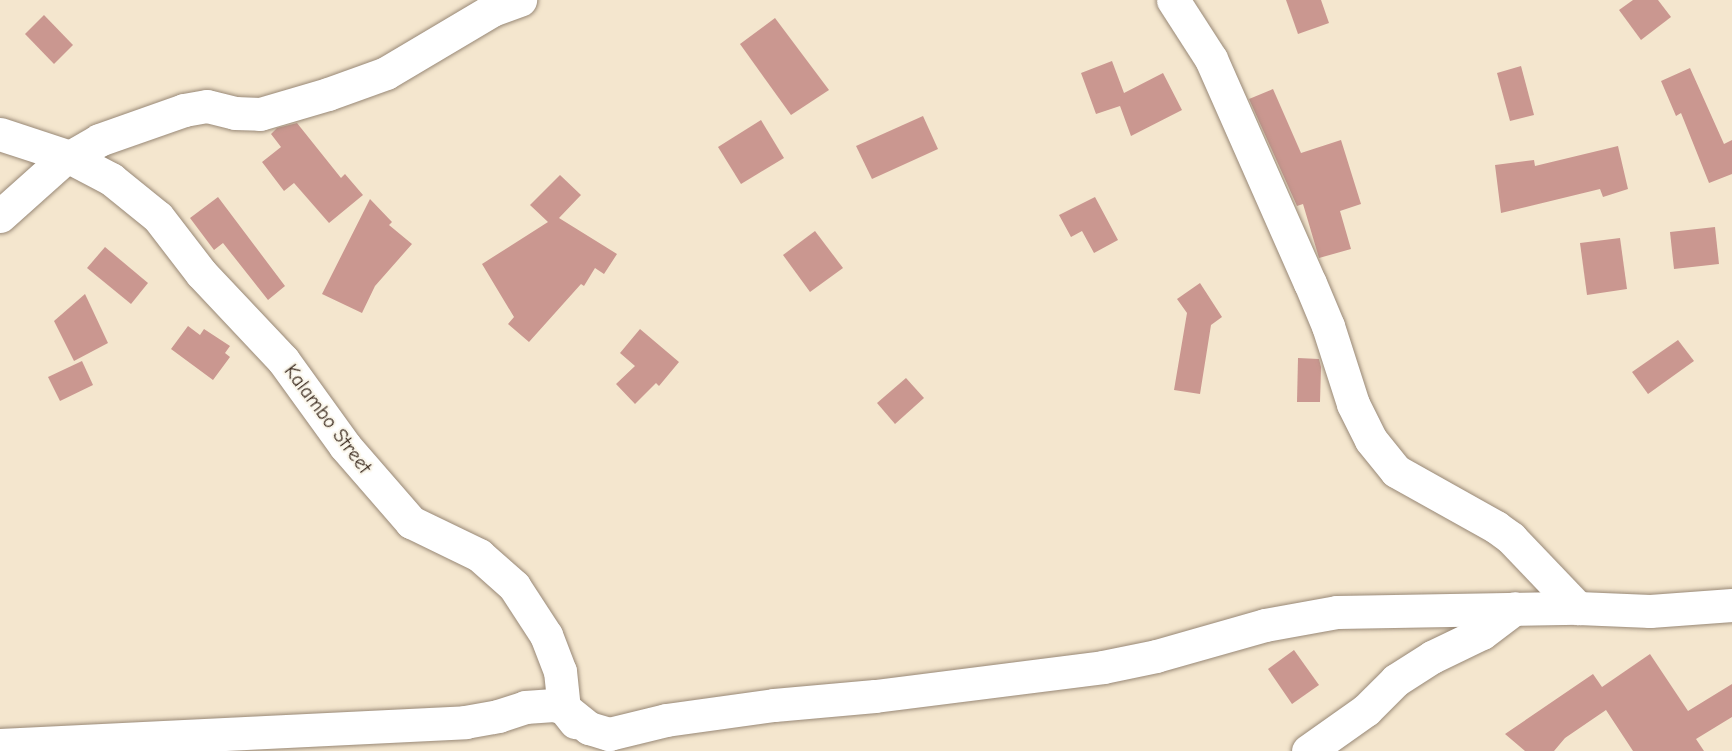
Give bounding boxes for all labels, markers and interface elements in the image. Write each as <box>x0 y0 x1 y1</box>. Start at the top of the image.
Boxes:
street label: Kalambo Street <box>279 360 377 478</box>

